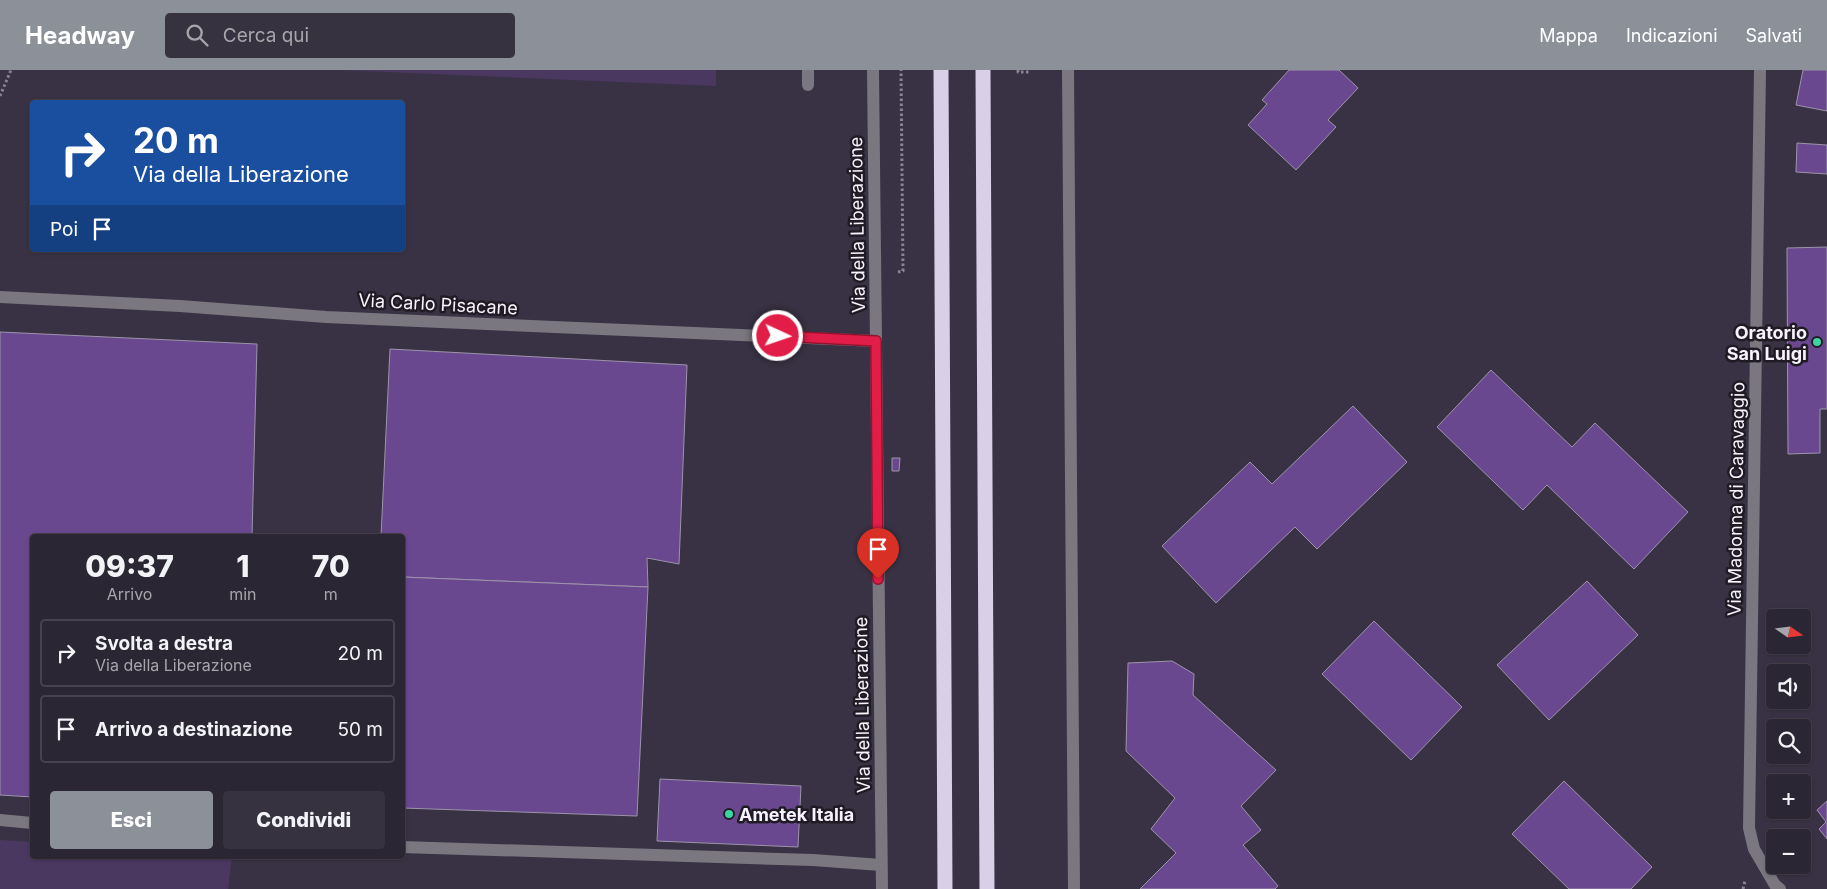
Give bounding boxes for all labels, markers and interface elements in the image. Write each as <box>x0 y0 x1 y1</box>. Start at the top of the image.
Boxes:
search box <box>165 13 515 58</box>
text: Headway <box>25 21 135 50</box>
icon: search <box>183 21 211 49</box>
text: Cerca qui <box>223 24 309 47</box>
text: Mappa <box>1539 25 1598 46</box>
text: Indicazioni <box>1626 25 1718 46</box>
text: Salvati <box>1746 25 1802 46</box>
text: 20 m <box>133 119 219 161</box>
icon: right <box>50 120 115 185</box>
street label: Via della Liberazione <box>845 137 869 313</box>
text: Via della Liberazione <box>133 161 349 187</box>
icon: arrive <box>88 215 116 243</box>
text: Poi <box>50 218 78 241</box>
street label: Via Carlo Pisacane <box>358 289 518 319</box>
position arrow <box>751 309 803 361</box>
place label: Oratorio San Luigi <box>1727 322 1807 364</box>
marker: Oratorio San Luigi <box>1811 336 1823 348</box>
street label: Via Madonna di Caravaggio <box>1723 382 1749 616</box>
pin <box>857 528 899 579</box>
icon: arrive <box>864 535 892 563</box>
text: 09:37 <box>85 548 174 584</box>
text: 1 <box>236 548 249 584</box>
text: 70 <box>312 548 350 584</box>
text: Arrivo <box>107 584 152 604</box>
text: min <box>229 584 256 604</box>
text: m <box>324 584 338 604</box>
north arrow <box>1766 609 1811 654</box>
map controls <box>1766 609 1811 874</box>
street label: Via della Liberazione <box>850 617 874 793</box>
text: Svolta a destra <box>95 632 233 655</box>
icon: right <box>52 639 80 667</box>
text: 20 m <box>337 642 383 665</box>
text: Via della Liberazione <box>95 655 252 675</box>
button: sound <box>1766 664 1811 709</box>
icon: arrive <box>52 715 80 743</box>
text: Arrivo a destinazione <box>95 718 293 741</box>
text: 50 m <box>337 718 383 741</box>
button: search <box>1766 719 1811 764</box>
button: + <box>1766 774 1811 819</box>
button: Esci <box>50 791 213 849</box>
button: Condividi <box>223 791 385 849</box>
place label: Ametek Italia <box>739 804 854 825</box>
marker: Ametek Italia <box>723 808 735 820</box>
button: − <box>1766 829 1811 874</box>

